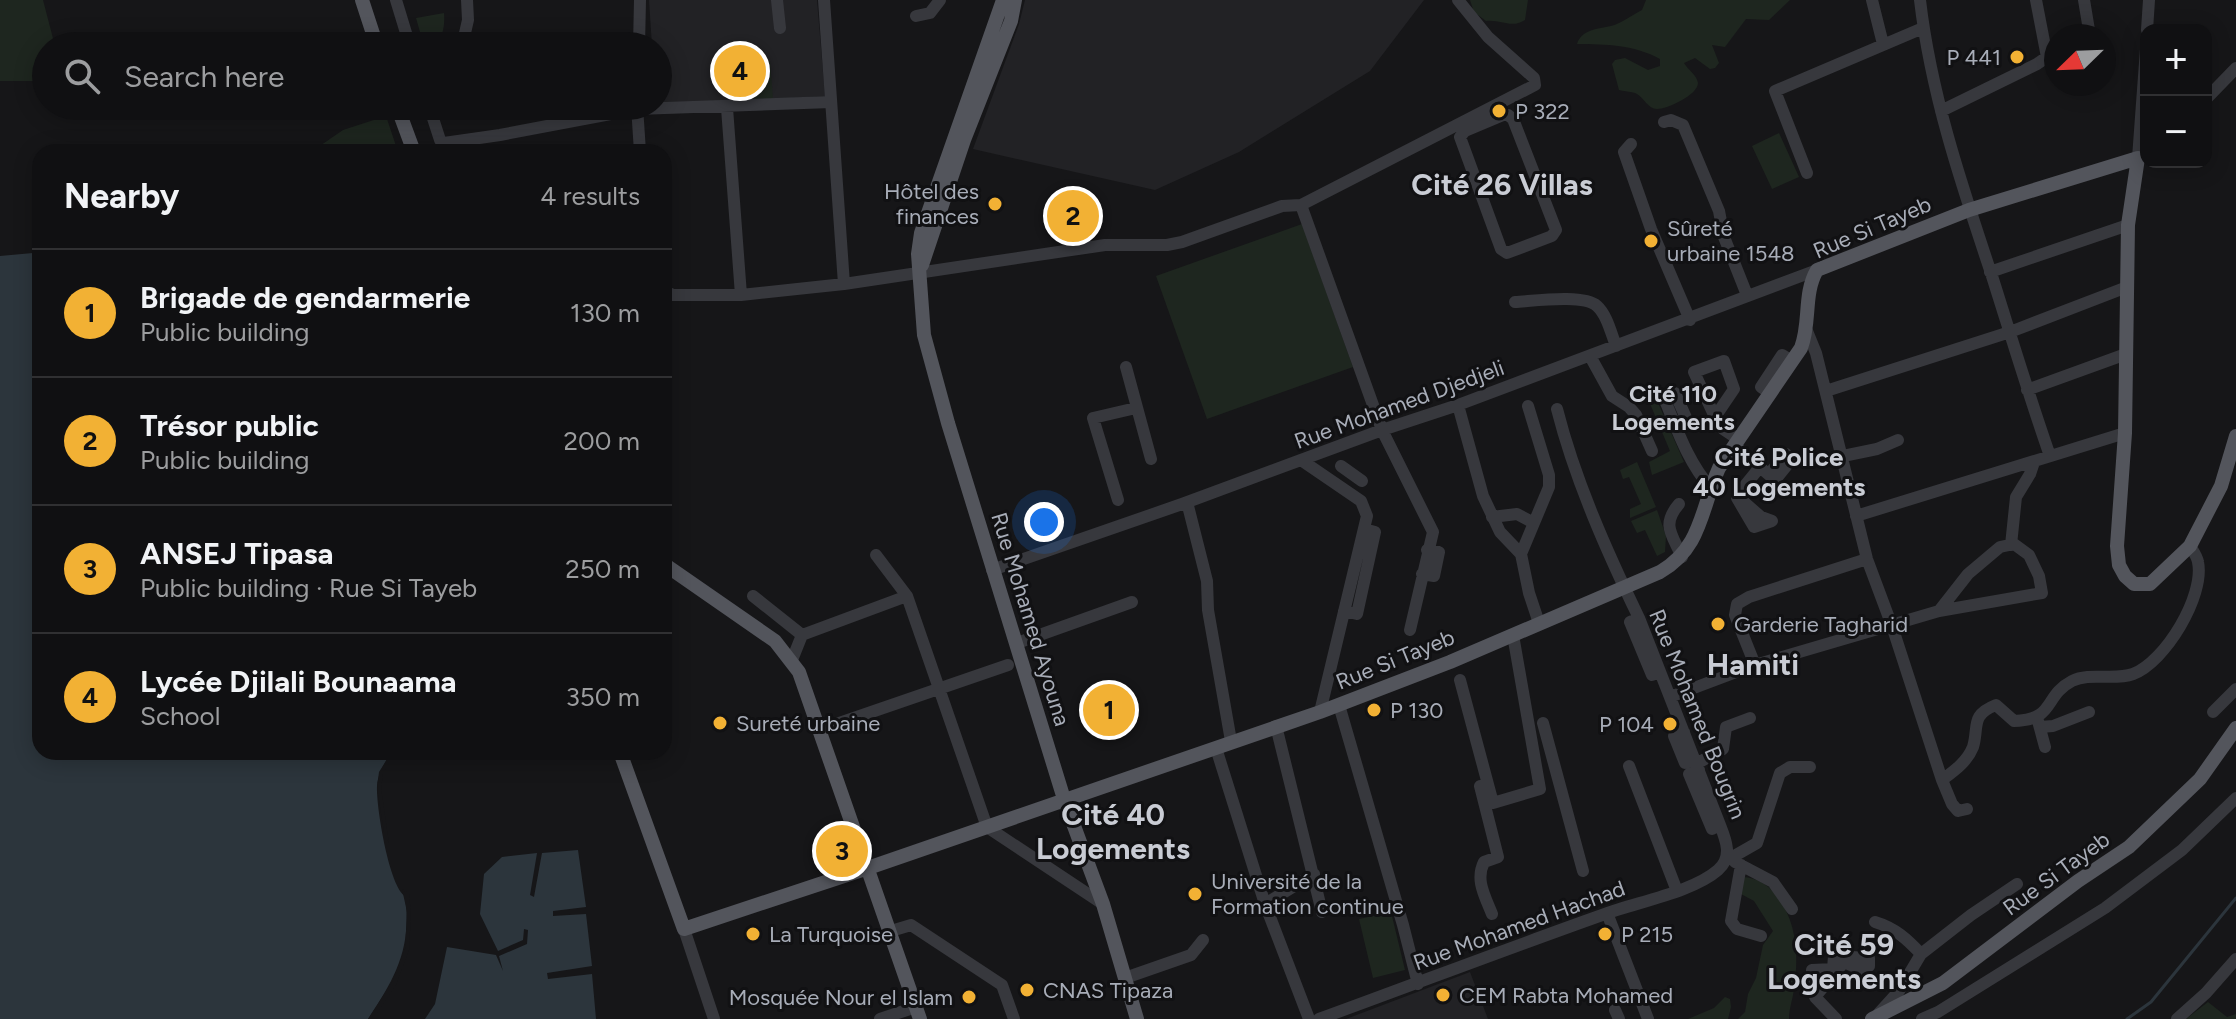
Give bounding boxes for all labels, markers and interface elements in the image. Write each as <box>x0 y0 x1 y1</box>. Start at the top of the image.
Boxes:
north arrow <box>2044 24 2116 96</box>
map controls <box>2140 24 2212 168</box>
button: + <box>2140 24 2212 96</box>
search box <box>32 32 672 120</box>
pin: 4 <box>714 41 766 101</box>
place label: P 441 <box>1946 44 2001 71</box>
marker: P 441 <box>2008 48 2026 66</box>
icon: search <box>60 54 104 98</box>
text: Search here <box>124 58 284 95</box>
button: − <box>2140 96 2212 168</box>
place label: P 322 <box>1515 98 1570 125</box>
marker: P 322 <box>1490 102 1508 120</box>
district label: Cité 26 Villas <box>1411 166 1593 203</box>
text: Nearby <box>64 176 179 217</box>
place label: Hôtel des finances <box>884 178 979 230</box>
text: 4 results <box>540 180 640 212</box>
pin: 2 <box>1047 186 1099 246</box>
street label: Rue Si Tayeb <box>1809 190 1935 264</box>
marker: Hôtel des finances <box>986 195 1004 213</box>
place label: Sûreté urbaine 1548 <box>1667 215 1795 267</box>
marker: Sûreté urbaine 1548 <box>1642 232 1660 250</box>
text: Brigade de gendarmerie <box>140 279 470 316</box>
text: 1 <box>85 297 95 329</box>
text: 130 m <box>570 297 640 329</box>
text: Public building <box>140 316 309 348</box>
street label: Rue Mohamed Djedjeli <box>1291 354 1508 455</box>
district label: Cité 110 Logements <box>1611 379 1735 436</box>
text: Trésor public <box>140 407 319 444</box>
text: 2 <box>82 425 98 457</box>
text: 200 m <box>564 425 640 457</box>
district label: Cité Police 40 Logements <box>1692 441 1866 503</box>
text: Public building <box>140 444 309 476</box>
your location <box>1024 502 1064 542</box>
street label: Rue Mohamed Ayouna <box>985 509 1076 729</box>
text: ANSEJ Tipasa <box>140 535 334 572</box>
text: 3 <box>83 553 97 585</box>
text: 250 m <box>565 553 640 585</box>
text: Public building · Rue Si Tayeb <box>140 572 477 604</box>
street label: Rue Mohamed Bougrin <box>1643 605 1752 823</box>
place label: Garderie Tagharid <box>1734 611 1908 638</box>
marker: Garderie Tagharid <box>1709 615 1727 633</box>
street label: Rue Si Tayeb <box>1332 623 1458 696</box>
district label: Hamiti <box>1707 646 1799 683</box>
text: Lycée Djilali Bounaama <box>140 663 457 700</box>
pin: 1 <box>1083 680 1135 740</box>
text: 4 <box>82 681 98 713</box>
text: 350 m <box>566 681 640 713</box>
place label: P 130 <box>1390 697 1443 724</box>
text: School <box>140 700 220 732</box>
marker: P 130 <box>1365 701 1383 719</box>
place label: Sureté urbaine <box>736 710 880 737</box>
place label: P 104 <box>1599 711 1654 738</box>
marker: Sureté urbaine <box>711 714 729 732</box>
marker: P 104 <box>1661 715 1679 733</box>
district label: Cité 40 Logements <box>1036 796 1190 867</box>
pin: 3 <box>816 821 868 881</box>
street label: Rue Si Tayeb <box>1998 826 2115 921</box>
place label: Université de la Formation continue <box>1211 868 1404 920</box>
street label: Rue Mohamed Hachad <box>1410 875 1629 976</box>
marker: Université de la Formation continue <box>1186 885 1204 903</box>
place label: La Turquoise <box>769 921 893 948</box>
place label: P 215 <box>1621 921 1673 948</box>
marker: La Turquoise <box>744 925 762 943</box>
marker: P 215 <box>1596 925 1614 943</box>
district label: Cité 59 Logements <box>1767 926 1921 997</box>
place label: CNAS Tipaza <box>1043 977 1173 1004</box>
marker: CNAS Tipaza <box>1018 981 1036 999</box>
place label: CEM Rabta Mohamed <box>1459 982 1673 1009</box>
place label: Mosquée Nour el Islam <box>729 984 953 1011</box>
marker: CEM Rabta Mohamed <box>1434 986 1452 1004</box>
marker: Mosquée Nour el Islam <box>960 988 978 1006</box>

